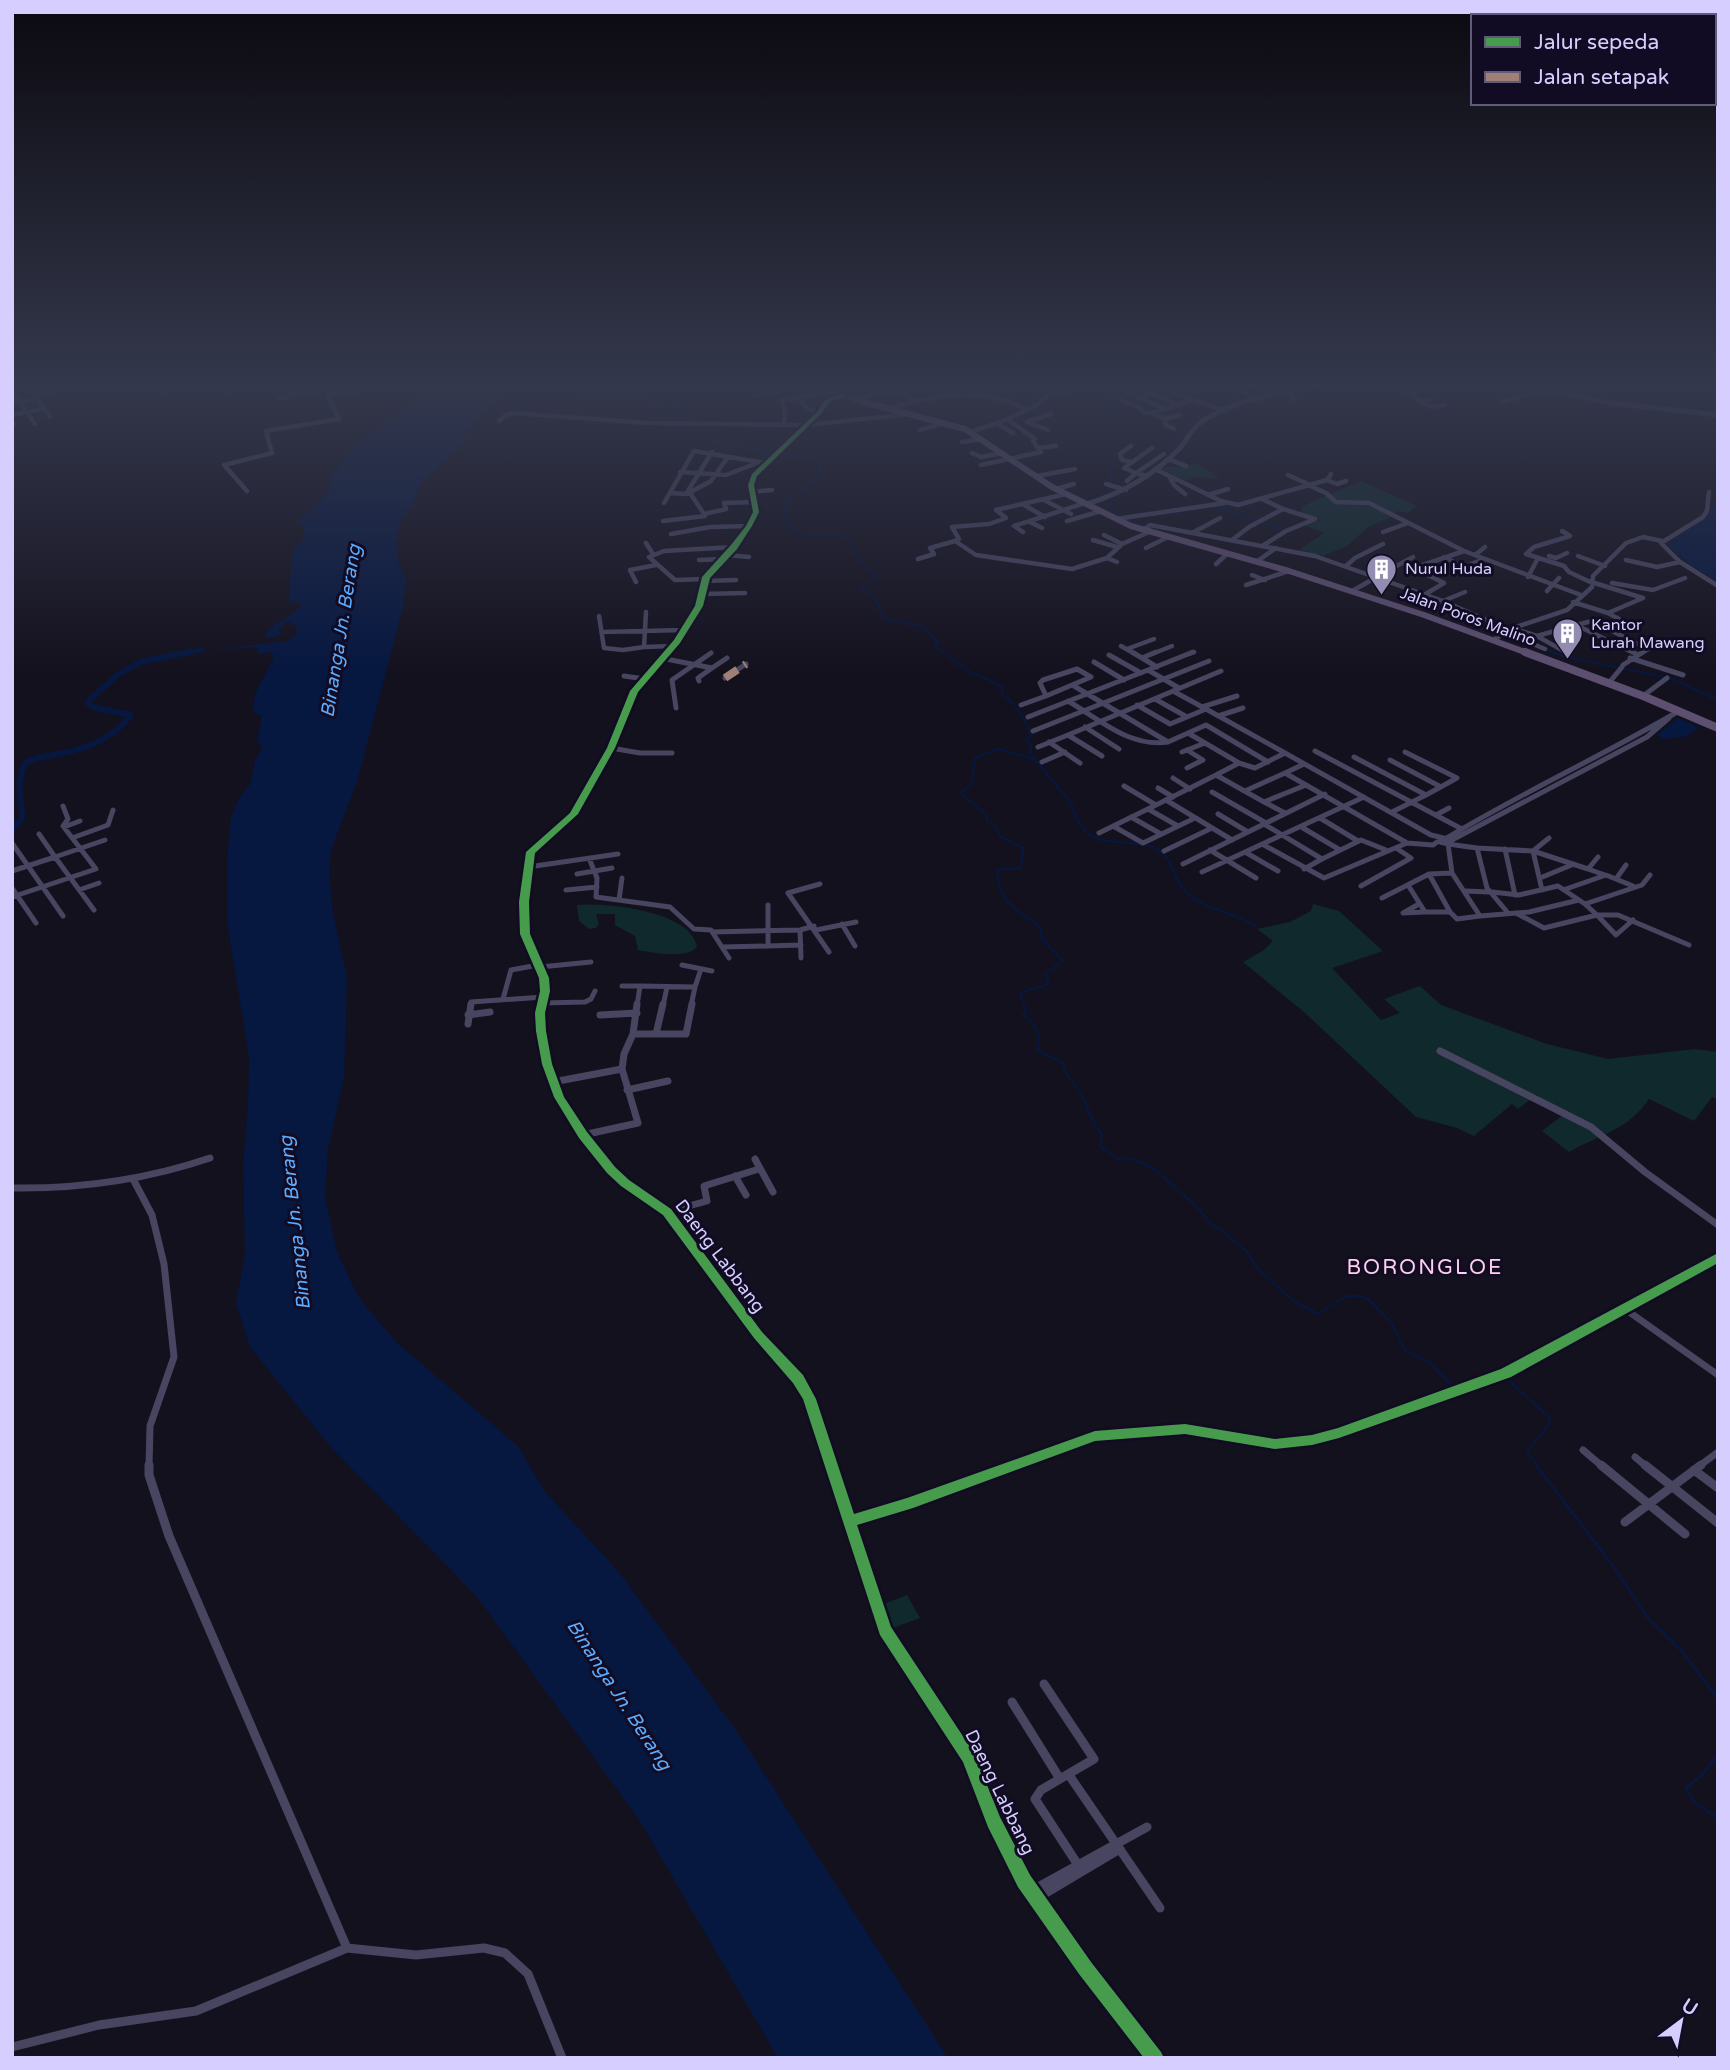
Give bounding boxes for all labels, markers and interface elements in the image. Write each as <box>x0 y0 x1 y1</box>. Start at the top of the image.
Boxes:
legend <box>1471 14 1716 105</box>
text: Jalur sepeda <box>1534 30 1659 55</box>
text: Jalan setapak <box>1534 65 1669 90</box>
water label: Binanga Jn. Berang <box>316 542 366 719</box>
building icon: Nurul Huda <box>1365 552 1399 596</box>
place label: Nurul Huda <box>1405 559 1492 579</box>
street label: Jalan Poros Malino <box>1397 583 1539 651</box>
place label: Kantor Lurah Mawang <box>1591 615 1705 653</box>
building icon: Kantor Lurah Mawang <box>1551 617 1585 661</box>
water label: Binanga Jn. Berang <box>275 1134 315 1311</box>
street label: Daeng Labbang <box>670 1195 770 1317</box>
district label: BORONGLOE <box>1347 1255 1503 1280</box>
water label: Binanga Jn. Berang <box>562 1616 676 1775</box>
street label: Daeng Labbang <box>960 1726 1040 1858</box>
north arrow <box>1646 1986 1716 2056</box>
text: U <box>1678 1994 1701 2021</box>

